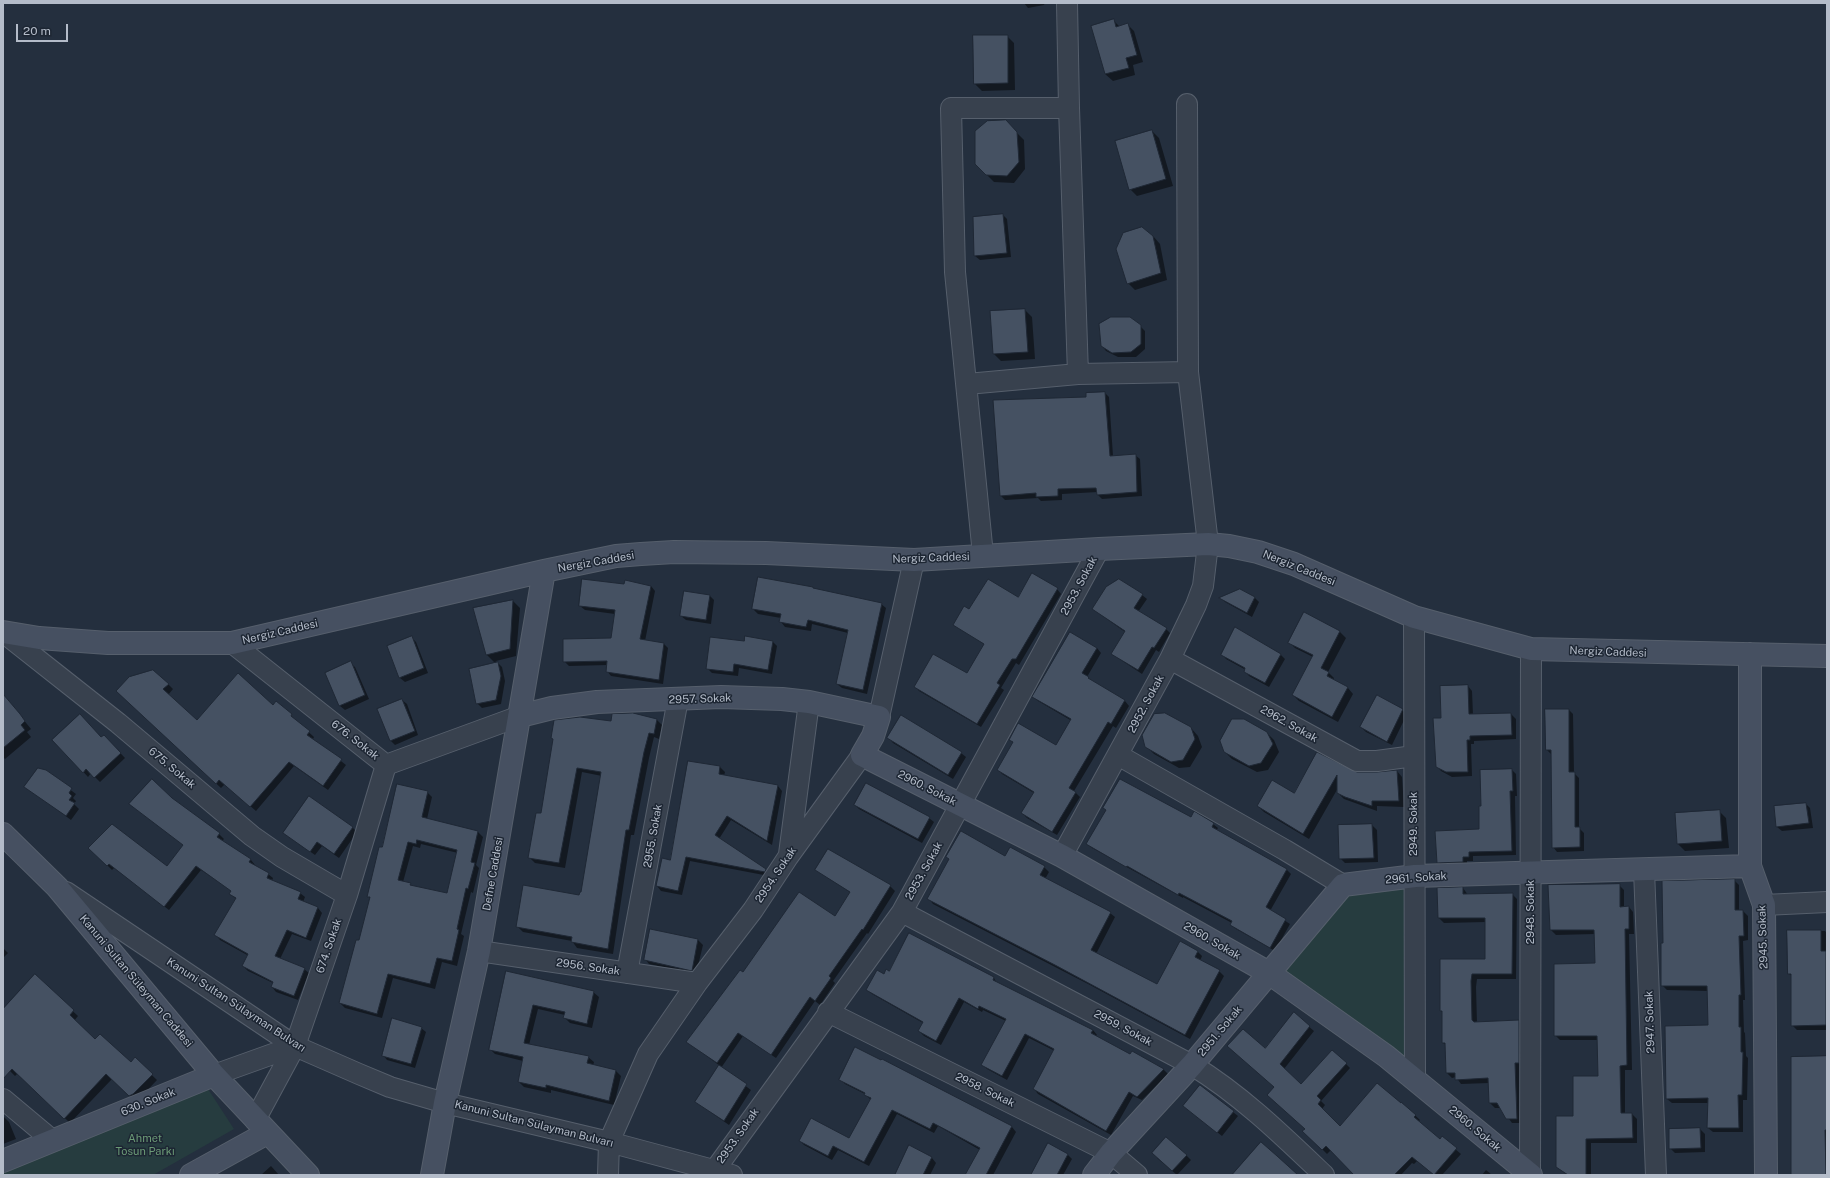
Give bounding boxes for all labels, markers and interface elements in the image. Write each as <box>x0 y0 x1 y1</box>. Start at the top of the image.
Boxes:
scale bar <box>18 16 70 42</box>
text: 20 m <box>23 24 51 38</box>
street label: Nergiz Caddesi <box>1261 547 1337 589</box>
street label: Nergiz Caddesi <box>557 549 635 575</box>
street label: Nergiz Caddesi <box>892 550 970 566</box>
street label: 2953. Sokak <box>1058 554 1100 618</box>
street label: Nergiz Caddesi <box>241 617 319 647</box>
street label: Nergiz Caddesi <box>1569 644 1647 660</box>
street label: 2952. Sokak <box>1125 673 1167 735</box>
street label: 2957. Sokak <box>668 691 732 707</box>
street label: 2962. Sokak <box>1258 703 1320 745</box>
street label: 676. Sokak <box>329 717 381 763</box>
street label: 675. Sokak <box>146 745 198 791</box>
street label: 2960. Sokak <box>896 768 958 808</box>
street label: 2949. Sokak <box>1407 792 1421 856</box>
street label: 2955. Sokak <box>641 803 665 869</box>
street label: Defne Caddesi <box>480 836 506 912</box>
street label: 2953. Sokak <box>903 840 945 902</box>
street label: 2954. Sokak <box>753 845 799 905</box>
street label: 2961. Sokak <box>1385 869 1447 887</box>
street label: 2948. Sokak <box>1524 880 1538 944</box>
street label: 2945. Sokak <box>1755 905 1771 969</box>
street label: Kanuni Sultan Süleyman Caddesi <box>77 912 195 1050</box>
street label: 674. Sokak <box>313 917 345 975</box>
street label: 2960. Sokak <box>1181 919 1243 963</box>
street label: Kanuni Sultan Sülayman Bulvarı <box>164 955 308 1055</box>
street label: 2956. Sokak <box>555 956 621 978</box>
street label: 2947. Sokak <box>1642 990 1658 1054</box>
street label: 2951. Sokak <box>1195 1003 1245 1059</box>
street label: 2959. Sokak <box>1091 1007 1155 1049</box>
street label: 2958. Sokak <box>953 1070 1017 1110</box>
street label: 630. Sokak <box>119 1085 177 1119</box>
street label: Kanuni Sultan Sülayman Bulvarı <box>453 1098 615 1150</box>
street label: 2960. Sokak <box>1446 1103 1504 1155</box>
street label: 2953. Sokak <box>714 1106 762 1166</box>
park label: Ahmet Tosun Parkı <box>115 1132 175 1158</box>

